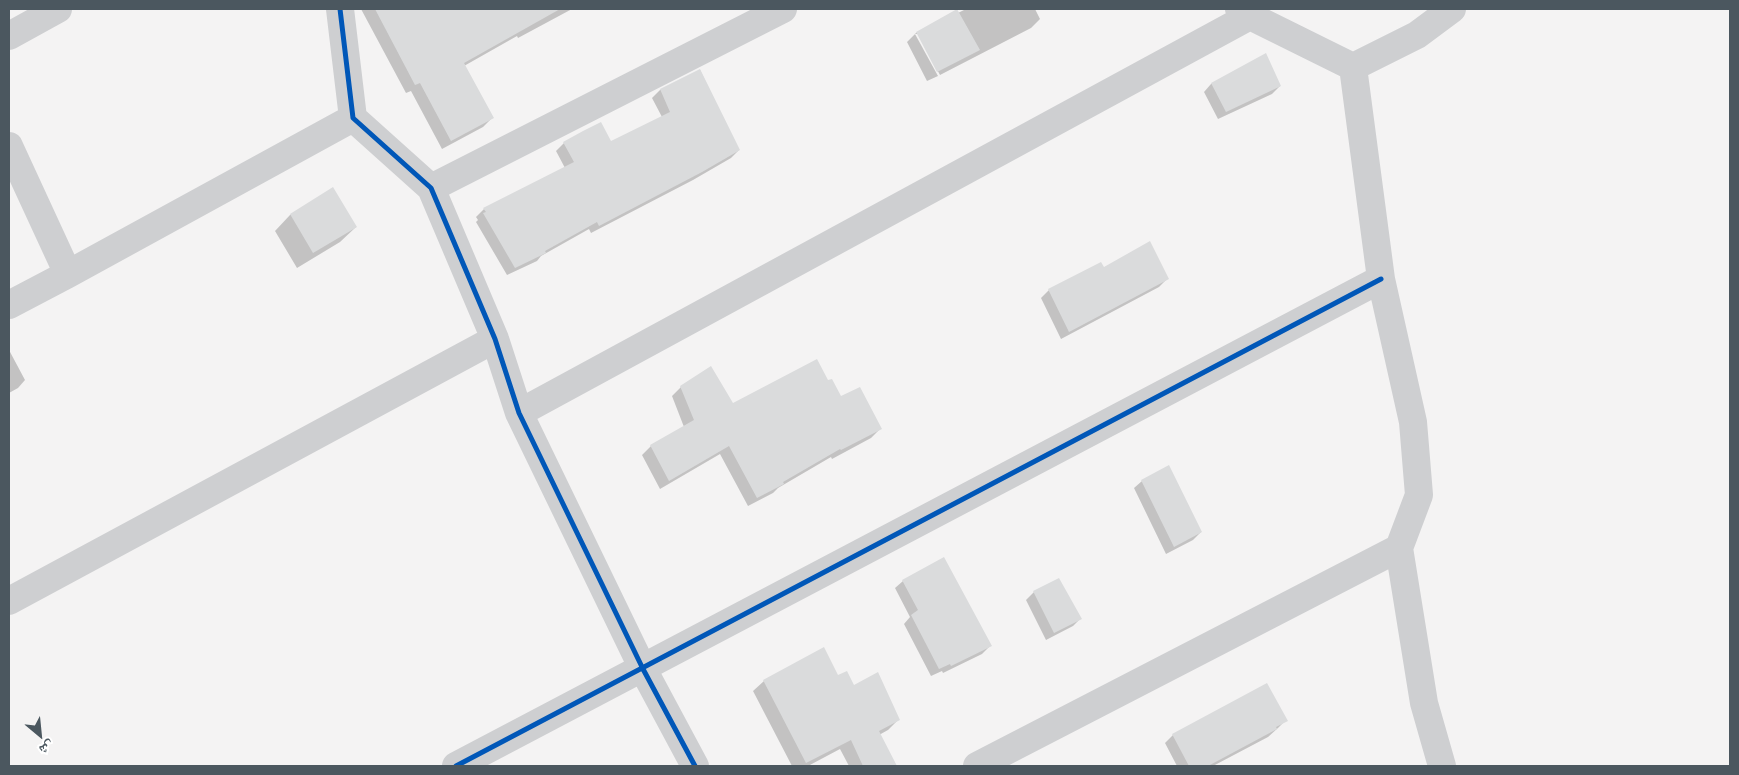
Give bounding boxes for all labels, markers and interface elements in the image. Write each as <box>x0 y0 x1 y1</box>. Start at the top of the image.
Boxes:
north arrow <box>15 710 65 760</box>
text: ش <box>36 737 58 760</box>

